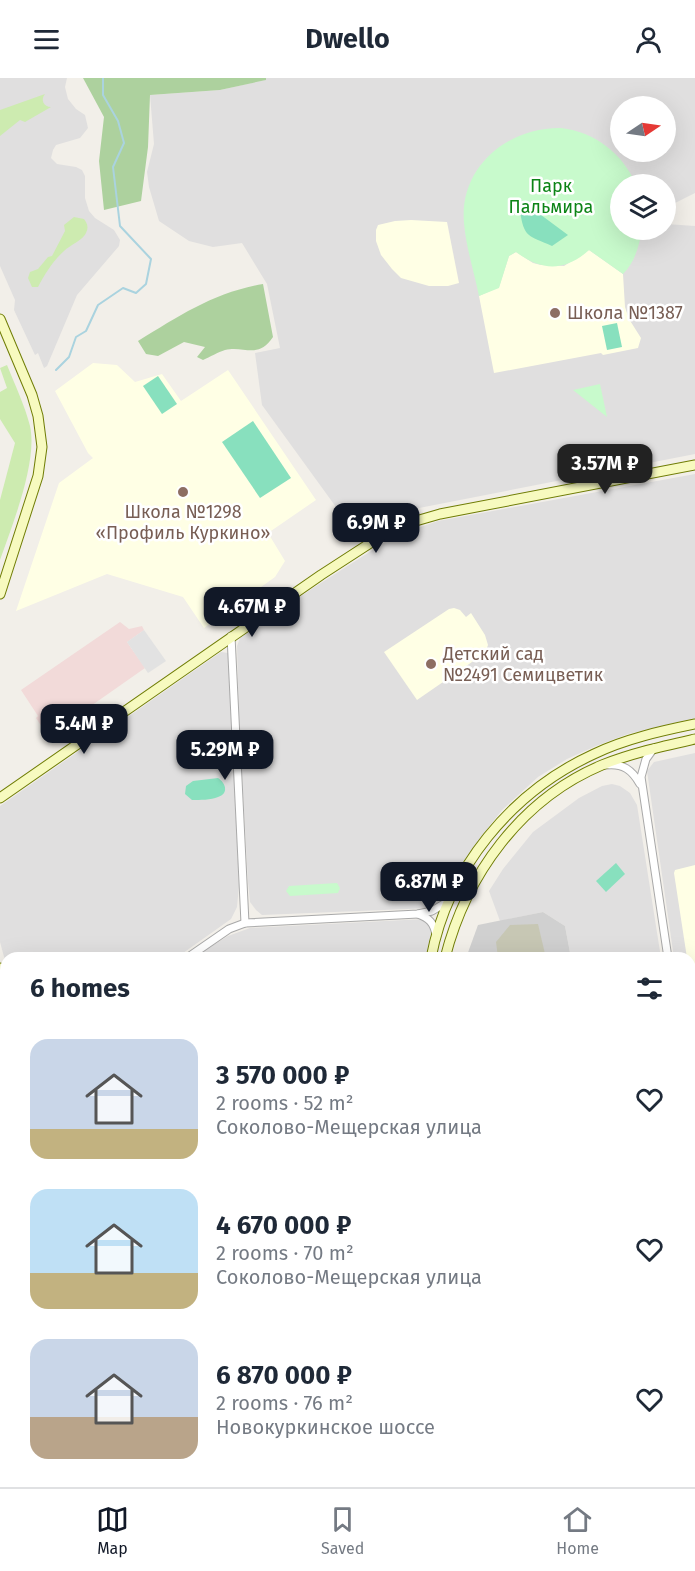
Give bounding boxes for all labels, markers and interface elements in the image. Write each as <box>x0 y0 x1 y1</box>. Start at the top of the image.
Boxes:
icon: menu <box>30 23 63 56</box>
text: Dwello <box>305 23 390 55</box>
icon: person <box>632 23 665 56</box>
north arrow <box>610 96 676 162</box>
map controls <box>610 96 676 240</box>
button: layers <box>610 174 676 240</box>
park label: Парк Пальмира <box>509 175 593 218</box>
place label: Школа №1387 <box>567 302 683 324</box>
marker: Школа №1387 <box>548 306 562 320</box>
pin: 3.57M ₽ <box>550 444 660 495</box>
text: 3.57M ₽ <box>571 451 639 475</box>
marker: Школа №1298 «Профиль Куркино» <box>176 485 190 499</box>
place label: Школа №1298 «Профиль Куркино» <box>96 501 270 544</box>
pin: 6.9M ₽ <box>327 503 425 554</box>
text: 6.9M ₽ <box>346 510 406 534</box>
pin: 4.67M ₽ <box>197 587 307 638</box>
text: 4.67M ₽ <box>218 594 286 618</box>
place label: Детский сад №2491 Семицветик <box>442 643 604 686</box>
marker: Детский сад №2491 Семицветик <box>424 657 438 671</box>
pin: 5.4M ₽ <box>35 704 133 755</box>
text: 5.4M ₽ <box>55 711 113 735</box>
pin: 5.29M ₽ <box>170 730 280 781</box>
text: 5.29M ₽ <box>190 737 260 761</box>
pin: 6.87M ₽ <box>374 862 484 913</box>
text: 6.87M ₽ <box>394 869 464 893</box>
icon: filters <box>633 972 666 1005</box>
text: 6 homes <box>30 973 130 1004</box>
text: 3 570 000 ₽ <box>216 1060 349 1091</box>
icon: home <box>78 1063 150 1135</box>
icon: heart <box>633 1083 666 1116</box>
text: 2 rooms · 52 m² <box>216 1091 354 1115</box>
text: Соколово-Мещерская улица <box>216 1115 482 1139</box>
text: 4 670 000 ₽ <box>216 1210 351 1241</box>
icon: home <box>78 1213 150 1285</box>
icon: heart <box>633 1233 666 1266</box>
text: 2 rooms · 70 m² <box>216 1241 354 1265</box>
text: Соколово-Мещерская улица <box>216 1265 482 1289</box>
text: 6 870 000 ₽ <box>216 1360 352 1391</box>
icon: home <box>78 1363 150 1435</box>
icon: heart <box>633 1383 666 1416</box>
text: 2 rooms · 76 m² <box>216 1391 353 1415</box>
text: Новокуркинское шоссе <box>216 1415 435 1439</box>
tab: Map <box>96 1503 129 1558</box>
tab: Saved <box>321 1503 364 1558</box>
tab: Home <box>556 1503 599 1558</box>

